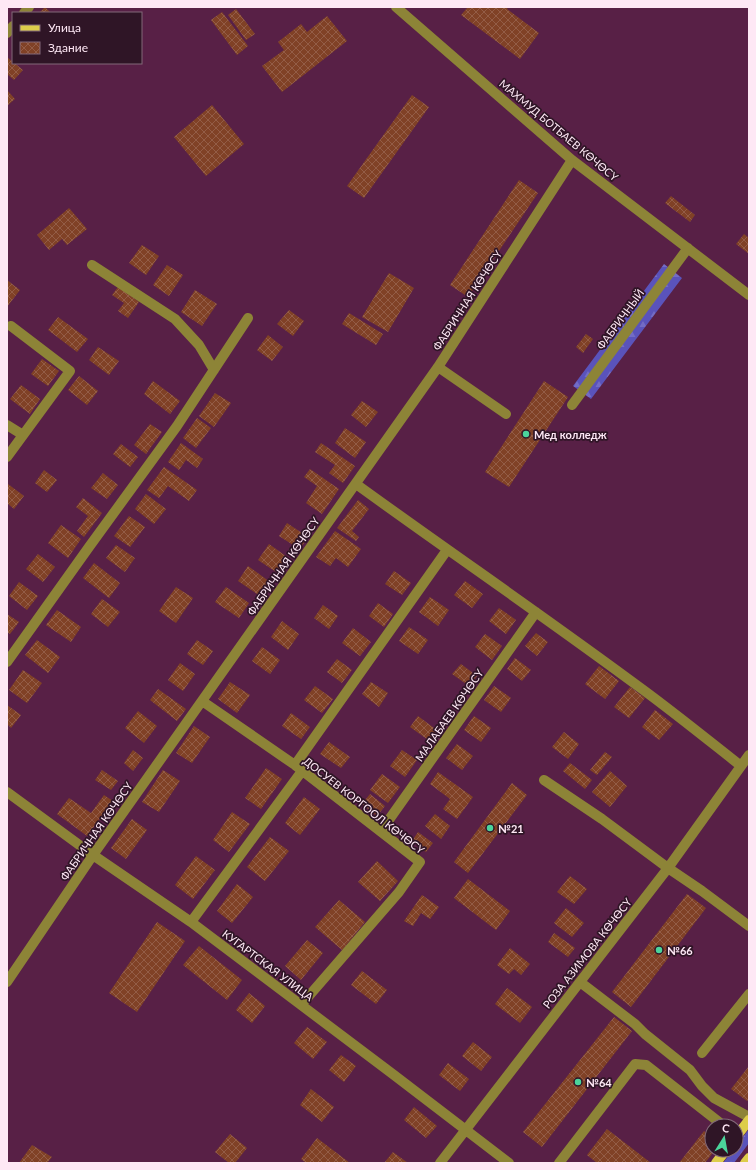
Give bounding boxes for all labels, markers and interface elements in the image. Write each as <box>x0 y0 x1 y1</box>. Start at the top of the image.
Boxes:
legend <box>12 12 142 64</box>
text: Улица <box>48 20 81 35</box>
text: Здание <box>48 40 88 55</box>
street label: МАХМУД БОТБАЕВ КӨЧӨСҮ <box>497 77 621 184</box>
street label: ФАБРИЧНАЯ КӨЧӨСҮ <box>430 247 504 353</box>
street label: ФАБРИЧНЫЙ <box>594 286 646 352</box>
place label: Мед колледж <box>534 428 607 441</box>
marker: Мед колледж <box>521 429 531 439</box>
street label: ФАБРИЧНАЯ КӨЧӨСҮ <box>244 514 322 618</box>
street label: МАЛАБАЕВ КӨЧӨСҮ <box>412 666 486 764</box>
street label: ДОСУЕВ КОРГООЛ КӨЧӨСҮ <box>301 754 427 856</box>
street label: ФАБРИЧНАЯ КӨЧӨСҮ <box>57 779 135 883</box>
place label: №21 <box>498 822 524 835</box>
marker: №21 <box>485 823 495 833</box>
street label: РОЗА АЗИМОВА КӨЧӨСҮ <box>540 895 634 1011</box>
street label: КУГАРТСКАЯ УЛИЦА <box>220 927 316 1004</box>
place label: №66 <box>667 944 693 957</box>
marker: №66 <box>654 945 664 955</box>
place label: №64 <box>586 1076 612 1089</box>
marker: №64 <box>573 1077 583 1087</box>
north arrow <box>704 1118 744 1158</box>
text: С <box>721 1121 732 1135</box>

